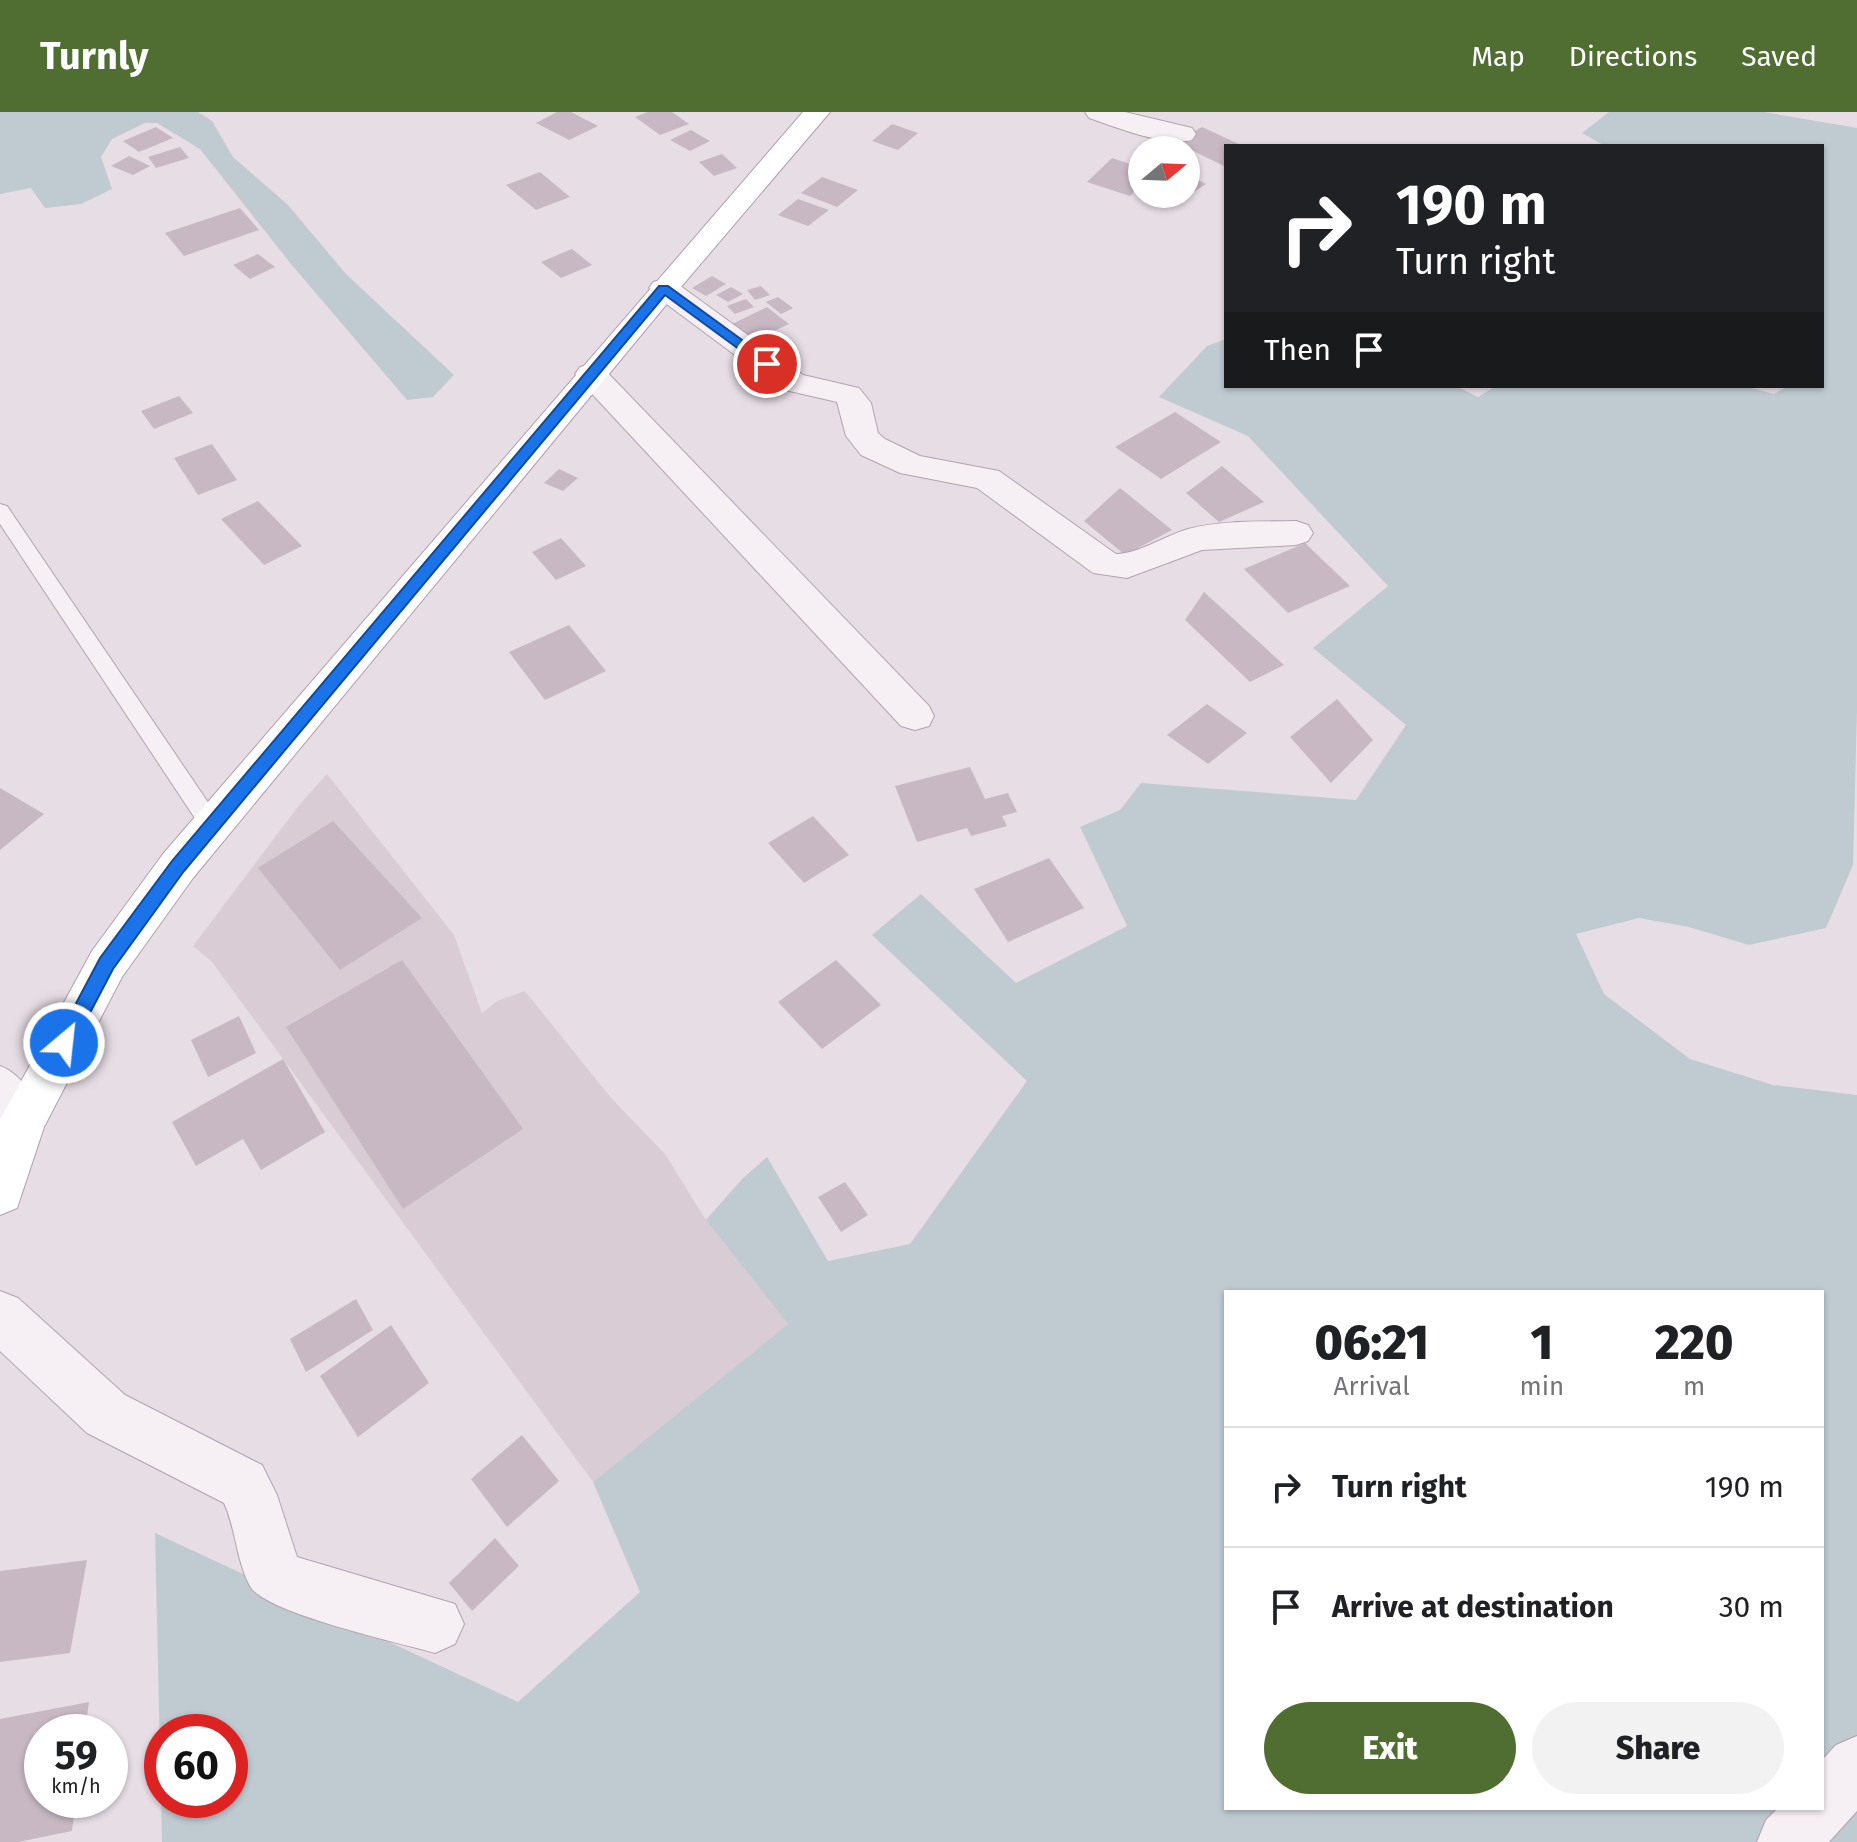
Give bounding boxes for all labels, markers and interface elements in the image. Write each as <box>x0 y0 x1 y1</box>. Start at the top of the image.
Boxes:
text: Turnly <box>40 33 149 79</box>
text: Map <box>1471 40 1525 73</box>
text: Directions <box>1569 40 1697 73</box>
text: Saved <box>1741 40 1817 73</box>
north arrow <box>1128 136 1200 208</box>
map controls <box>1128 136 1200 208</box>
text: 190 m <box>1396 172 1547 239</box>
icon: right <box>1264 176 1368 280</box>
text: Turn right <box>1396 240 1556 284</box>
icon: arrive <box>1347 328 1391 372</box>
pin <box>733 330 801 398</box>
text: Then <box>1264 332 1331 368</box>
icon: arrive <box>745 342 789 386</box>
position arrow <box>22 1001 106 1085</box>
text: 06:21 <box>1315 1314 1429 1372</box>
text: 1 <box>1530 1314 1553 1372</box>
text: 220 <box>1655 1314 1733 1372</box>
text: Arrival <box>1334 1371 1410 1402</box>
text: min <box>1519 1371 1564 1402</box>
text: m <box>1683 1371 1705 1402</box>
icon: right <box>1264 1465 1308 1509</box>
text: Turn right <box>1332 1469 1467 1505</box>
text: 190 m <box>1705 1469 1784 1505</box>
icon: arrive <box>1264 1585 1308 1629</box>
text: Arrive at destination <box>1332 1589 1614 1625</box>
text: 30 m <box>1719 1589 1784 1625</box>
button: Exit <box>1264 1702 1516 1794</box>
button: Share <box>1532 1702 1784 1794</box>
speed limit sign: 60 <box>144 1714 248 1818</box>
text: 59 <box>54 1732 98 1780</box>
text: km/h <box>51 1774 101 1798</box>

